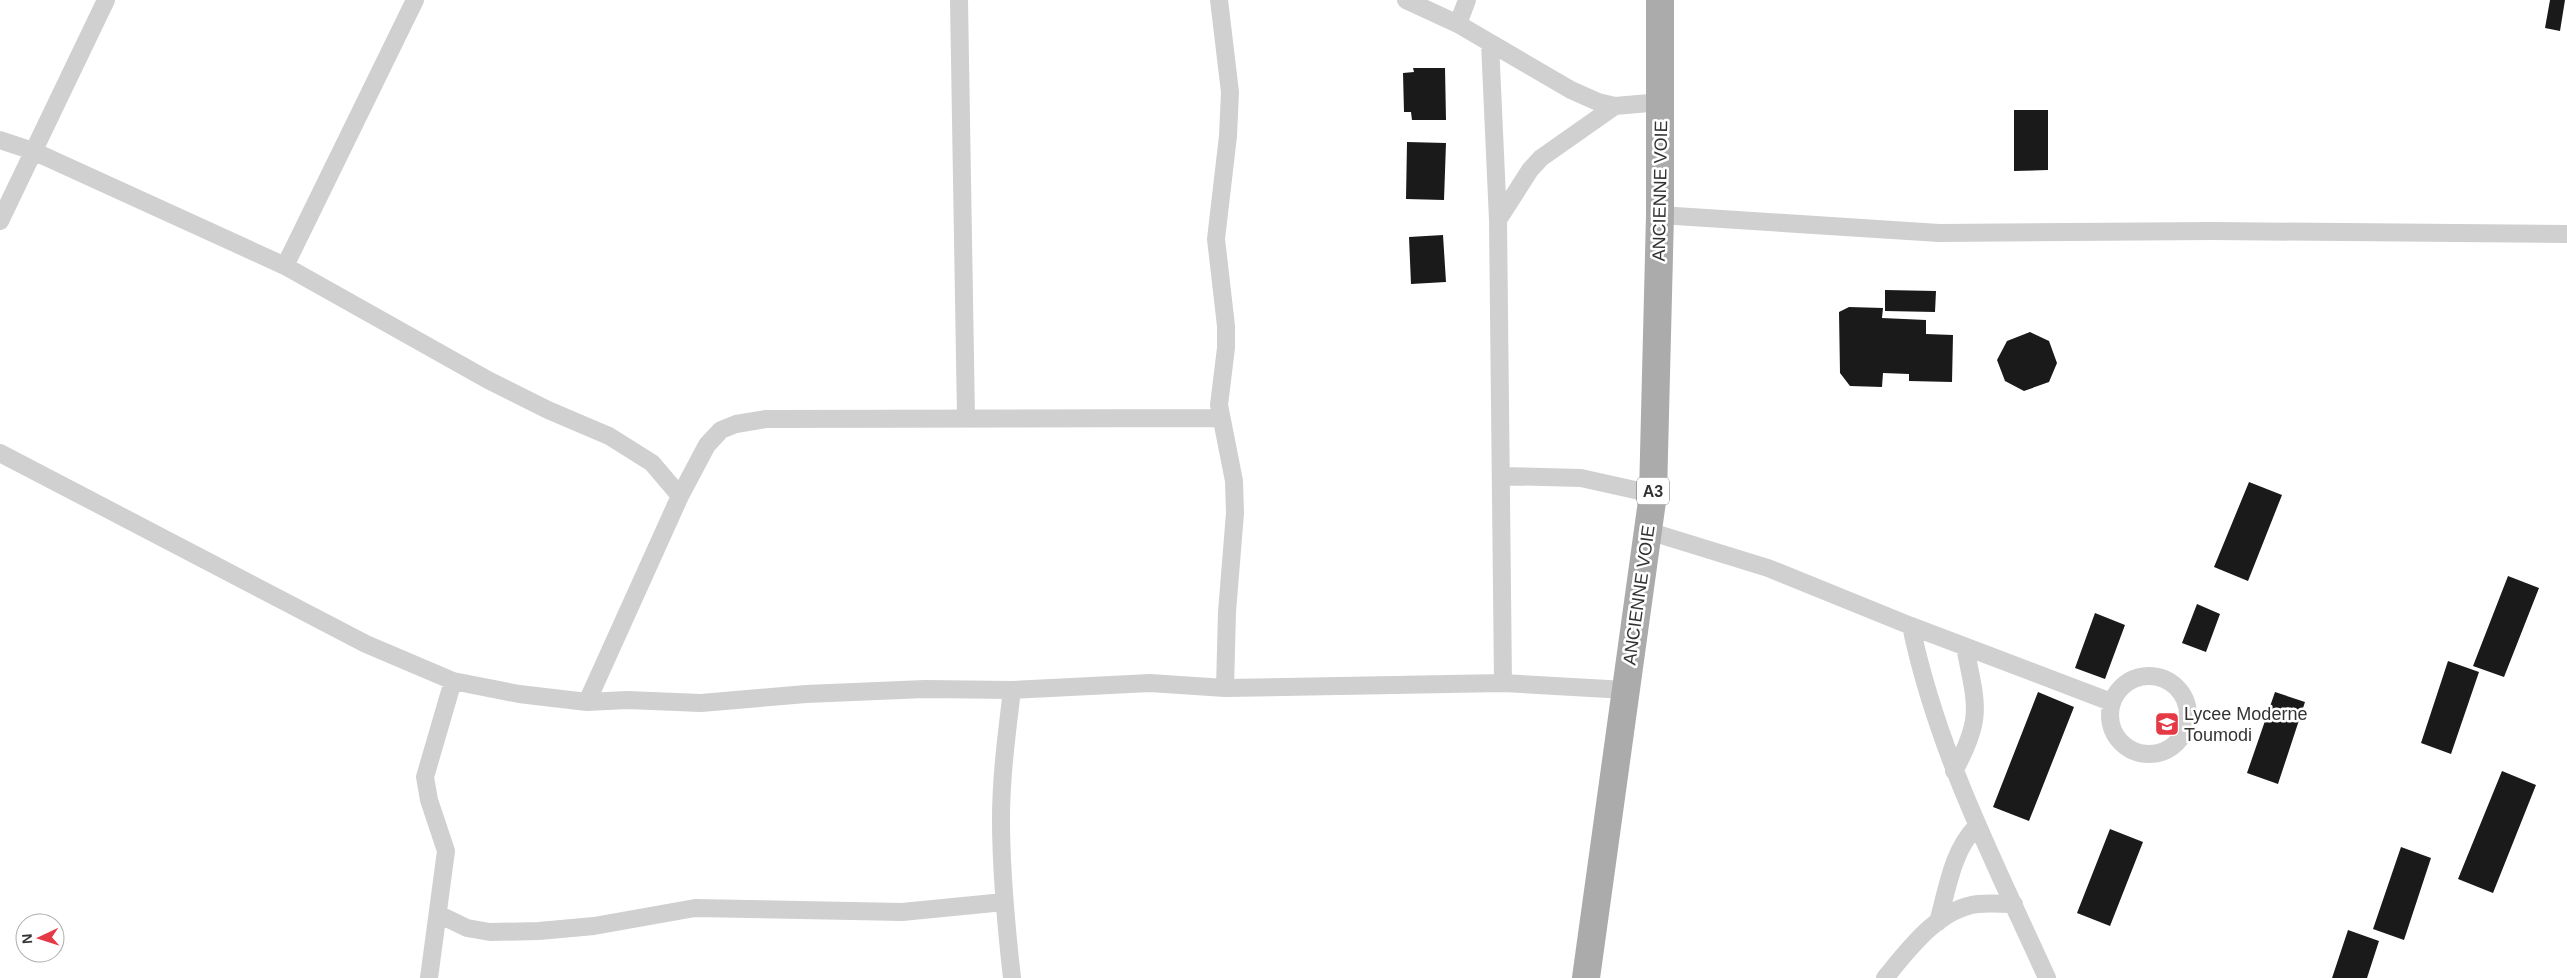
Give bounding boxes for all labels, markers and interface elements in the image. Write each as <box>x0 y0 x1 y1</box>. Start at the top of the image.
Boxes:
street label: ANCIENNE VOIE <box>1649 120 1671 262</box>
road number: A3 <box>1637 478 1669 504</box>
street label: ANCIENNE VOIE <box>1619 524 1659 666</box>
place label: Lycee Moderne Toumodi <box>2184 704 2307 745</box>
school or university icon: Lycee Moderne Toumodi <box>2154 711 2180 737</box>
north arrow <box>15 913 65 963</box>
text: N <box>19 933 35 945</box>

